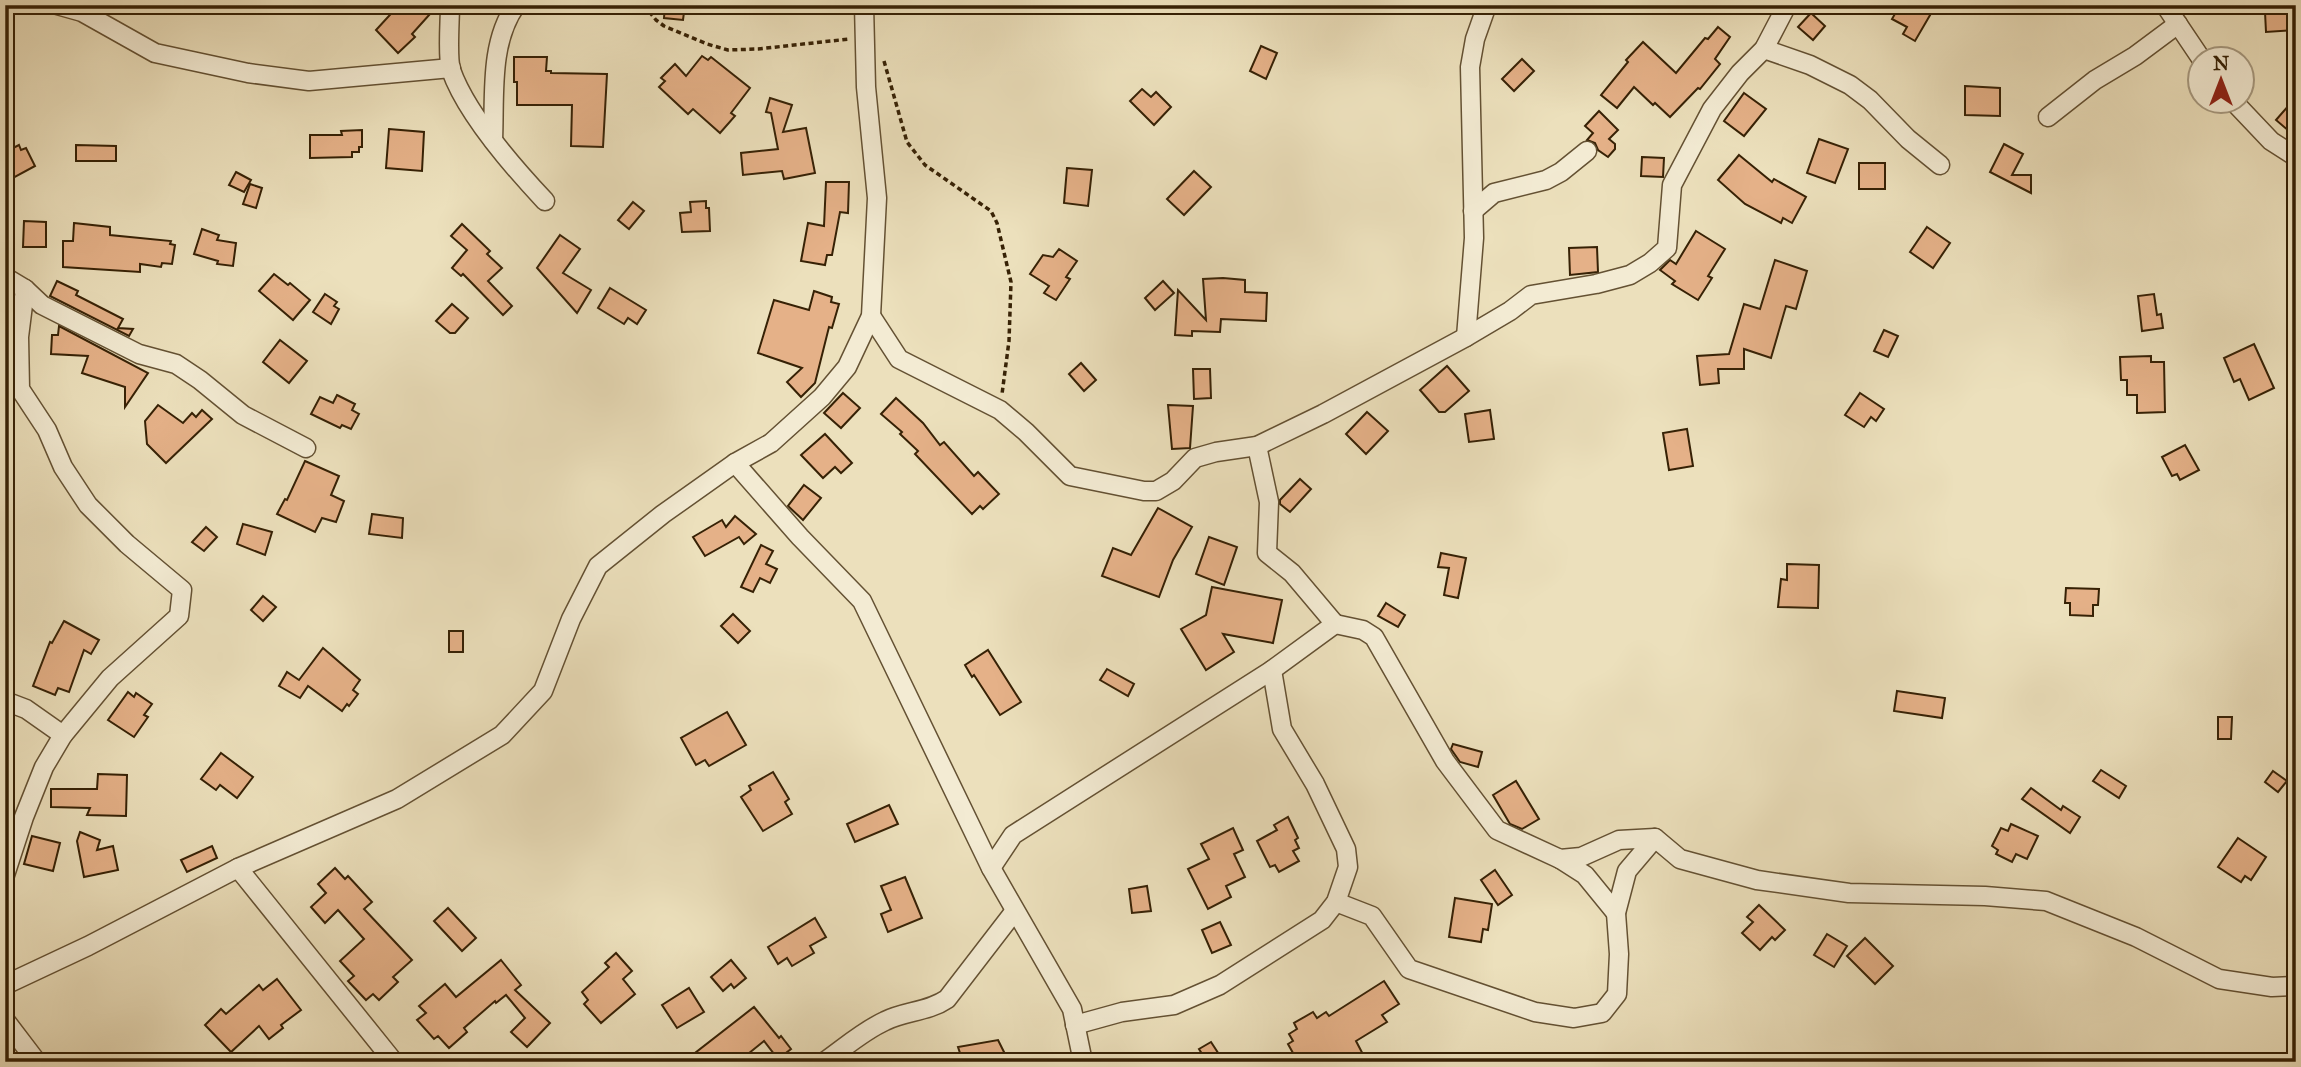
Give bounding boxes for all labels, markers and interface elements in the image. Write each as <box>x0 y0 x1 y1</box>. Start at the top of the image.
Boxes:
north arrow <box>2186 46 2256 116</box>
text: N <box>2213 52 2229 75</box>

